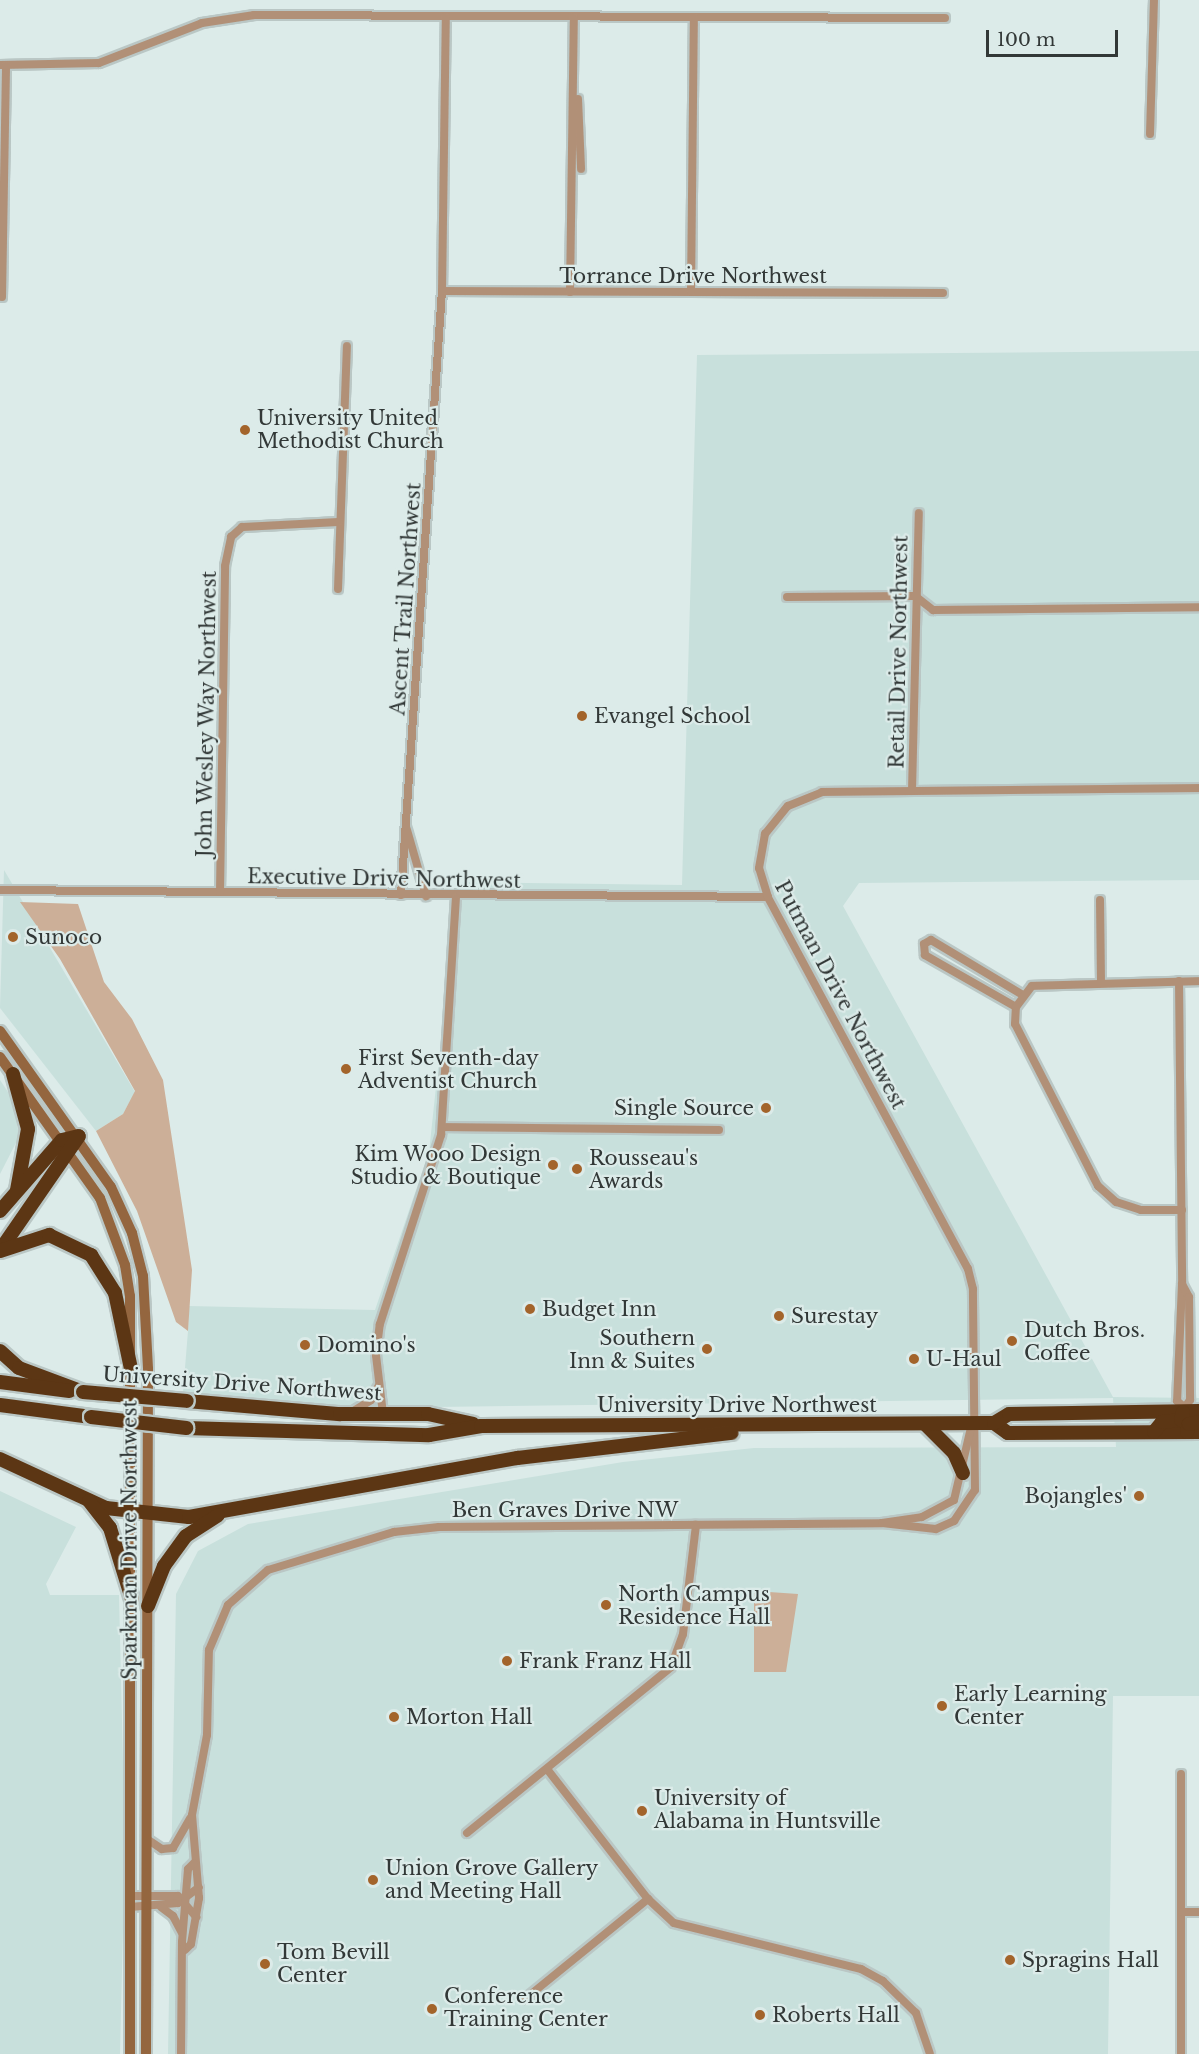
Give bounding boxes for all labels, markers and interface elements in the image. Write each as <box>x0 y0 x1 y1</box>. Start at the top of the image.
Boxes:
scale bar <box>989 18 1121 56</box>
text: 100 m <box>997 29 1055 51</box>
street label: Torrance Drive Northwest <box>559 264 827 288</box>
place label: University United Methodist Church <box>257 406 444 453</box>
marker: University United Methodist Church <box>238 423 252 437</box>
street label: Ascent Trail Northwest <box>386 482 426 716</box>
street label: Retail Drive Northwest <box>885 535 913 769</box>
street label: John Wesley Way Northwest <box>192 569 222 859</box>
place label: Evangel School <box>594 704 751 728</box>
marker: Evangel School <box>575 709 589 723</box>
street label: Executive Drive Northwest <box>247 865 521 893</box>
street label: Putman Drive Northwest <box>769 877 911 1113</box>
place label: Sunoco <box>25 925 102 949</box>
marker: Sunoco <box>6 930 20 944</box>
place label: First Seventh-day Adventist Church <box>358 1046 539 1093</box>
marker: First Seventh-day Adventist Church <box>339 1062 353 1076</box>
place label: Single Source <box>614 1096 754 1120</box>
marker: Single Source <box>759 1101 773 1115</box>
place label: Kim Wooo Design Studio & Boutique <box>351 1142 541 1189</box>
place label: Rousseau's Awards <box>589 1146 698 1193</box>
marker: Kim Wooo Design Studio & Boutique <box>546 1158 560 1172</box>
marker: Rousseau's Awards <box>570 1162 584 1176</box>
place label: Budget Inn <box>542 1297 657 1321</box>
marker: Budget Inn <box>523 1302 537 1316</box>
place label: Surestay <box>791 1304 878 1328</box>
marker: Surestay <box>772 1309 786 1323</box>
place label: Dutch Bros. Coffee <box>1024 1318 1145 1365</box>
place label: Southern Inn & Suites <box>569 1326 695 1373</box>
place label: Domino's <box>317 1333 416 1357</box>
marker: Dutch Bros. Coffee <box>1005 1334 1019 1348</box>
marker: Domino's <box>298 1338 312 1352</box>
marker: Southern Inn & Suites <box>700 1342 714 1356</box>
place label: U-Haul <box>926 1347 1002 1371</box>
marker: U-Haul <box>907 1352 921 1366</box>
street label: University Drive Northwest <box>101 1362 383 1406</box>
street label: University Drive Northwest <box>597 1393 877 1417</box>
street label: Sparkman Drive Northwest <box>118 1400 142 1680</box>
place label: Bojangles' <box>1025 1484 1127 1508</box>
marker: Bojangles' <box>1132 1489 1146 1503</box>
street label: Ben Graves Drive NW <box>452 1498 678 1522</box>
place label: North Campus Residence Hall <box>618 1582 770 1629</box>
marker: North Campus Residence Hall <box>599 1598 613 1612</box>
place label: Frank Franz Hall <box>519 1649 692 1673</box>
marker: Frank Franz Hall <box>500 1654 514 1668</box>
place label: Early Learning Center <box>954 1682 1107 1729</box>
marker: Early Learning Center <box>935 1699 949 1713</box>
place label: Morton Hall <box>406 1705 533 1729</box>
marker: Morton Hall <box>387 1710 401 1724</box>
place label: University of Alabama in Huntsville <box>654 1787 881 1834</box>
marker: University of Alabama in Huntsville <box>635 1804 649 1818</box>
place label: Union Grove Gallery and Meeting Hall <box>385 1856 598 1903</box>
marker: Union Grove Gallery and Meeting Hall <box>366 1873 380 1887</box>
place label: Tom Bevill Center <box>277 1940 390 1987</box>
place label: Spragins Hall <box>1022 1948 1159 1972</box>
marker: Spragins Hall <box>1003 1953 1017 1967</box>
marker: Tom Bevill Center <box>258 1957 272 1971</box>
place label: Conference Training Center <box>444 1985 608 2032</box>
marker: Conference Training Center <box>425 2002 439 2016</box>
place label: Roberts Hall <box>772 2003 900 2027</box>
marker: Roberts Hall <box>753 2008 767 2022</box>

